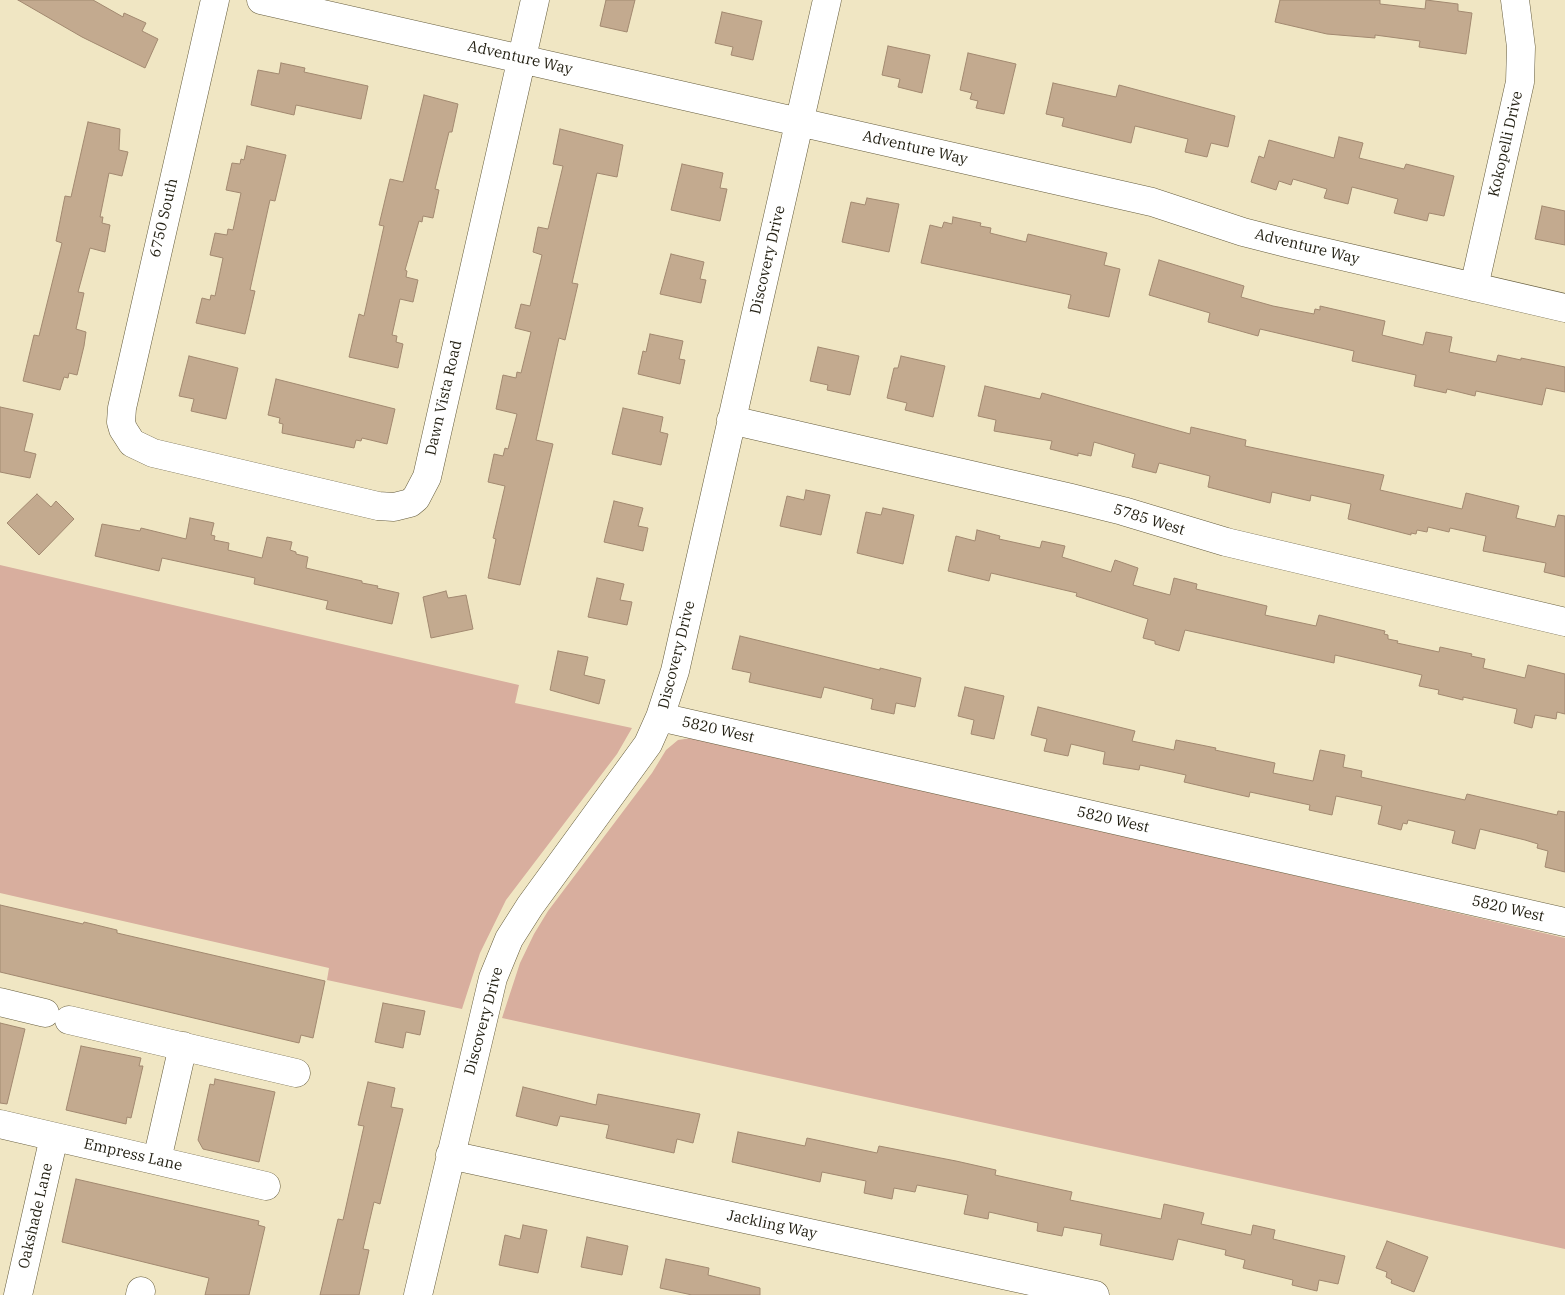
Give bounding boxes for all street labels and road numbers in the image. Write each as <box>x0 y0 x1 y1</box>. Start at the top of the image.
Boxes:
street label: Adventure Way <box>466 37 574 79</box>
street label: Kokopelli Drive <box>1485 89 1527 199</box>
street label: Adventure Way <box>861 127 969 169</box>
street label: 6750 South <box>146 177 182 259</box>
street label: Discovery Drive <box>747 204 789 316</box>
street label: Adventure Way <box>1253 225 1361 269</box>
street label: Dawn Vista Road <box>422 339 466 457</box>
street label: 5785 West <box>1111 501 1187 539</box>
street label: Discovery Drive <box>655 599 699 711</box>
street label: 5820 West <box>680 713 756 747</box>
street label: 5820 West <box>1075 803 1151 837</box>
street label: 5820 West <box>1470 892 1546 926</box>
street label: Discovery Drive <box>461 965 507 1077</box>
street label: Empress Lane <box>82 1135 184 1175</box>
street label: Oakshade Lane <box>15 1161 57 1271</box>
street label: Jackling Way <box>725 1207 819 1243</box>

